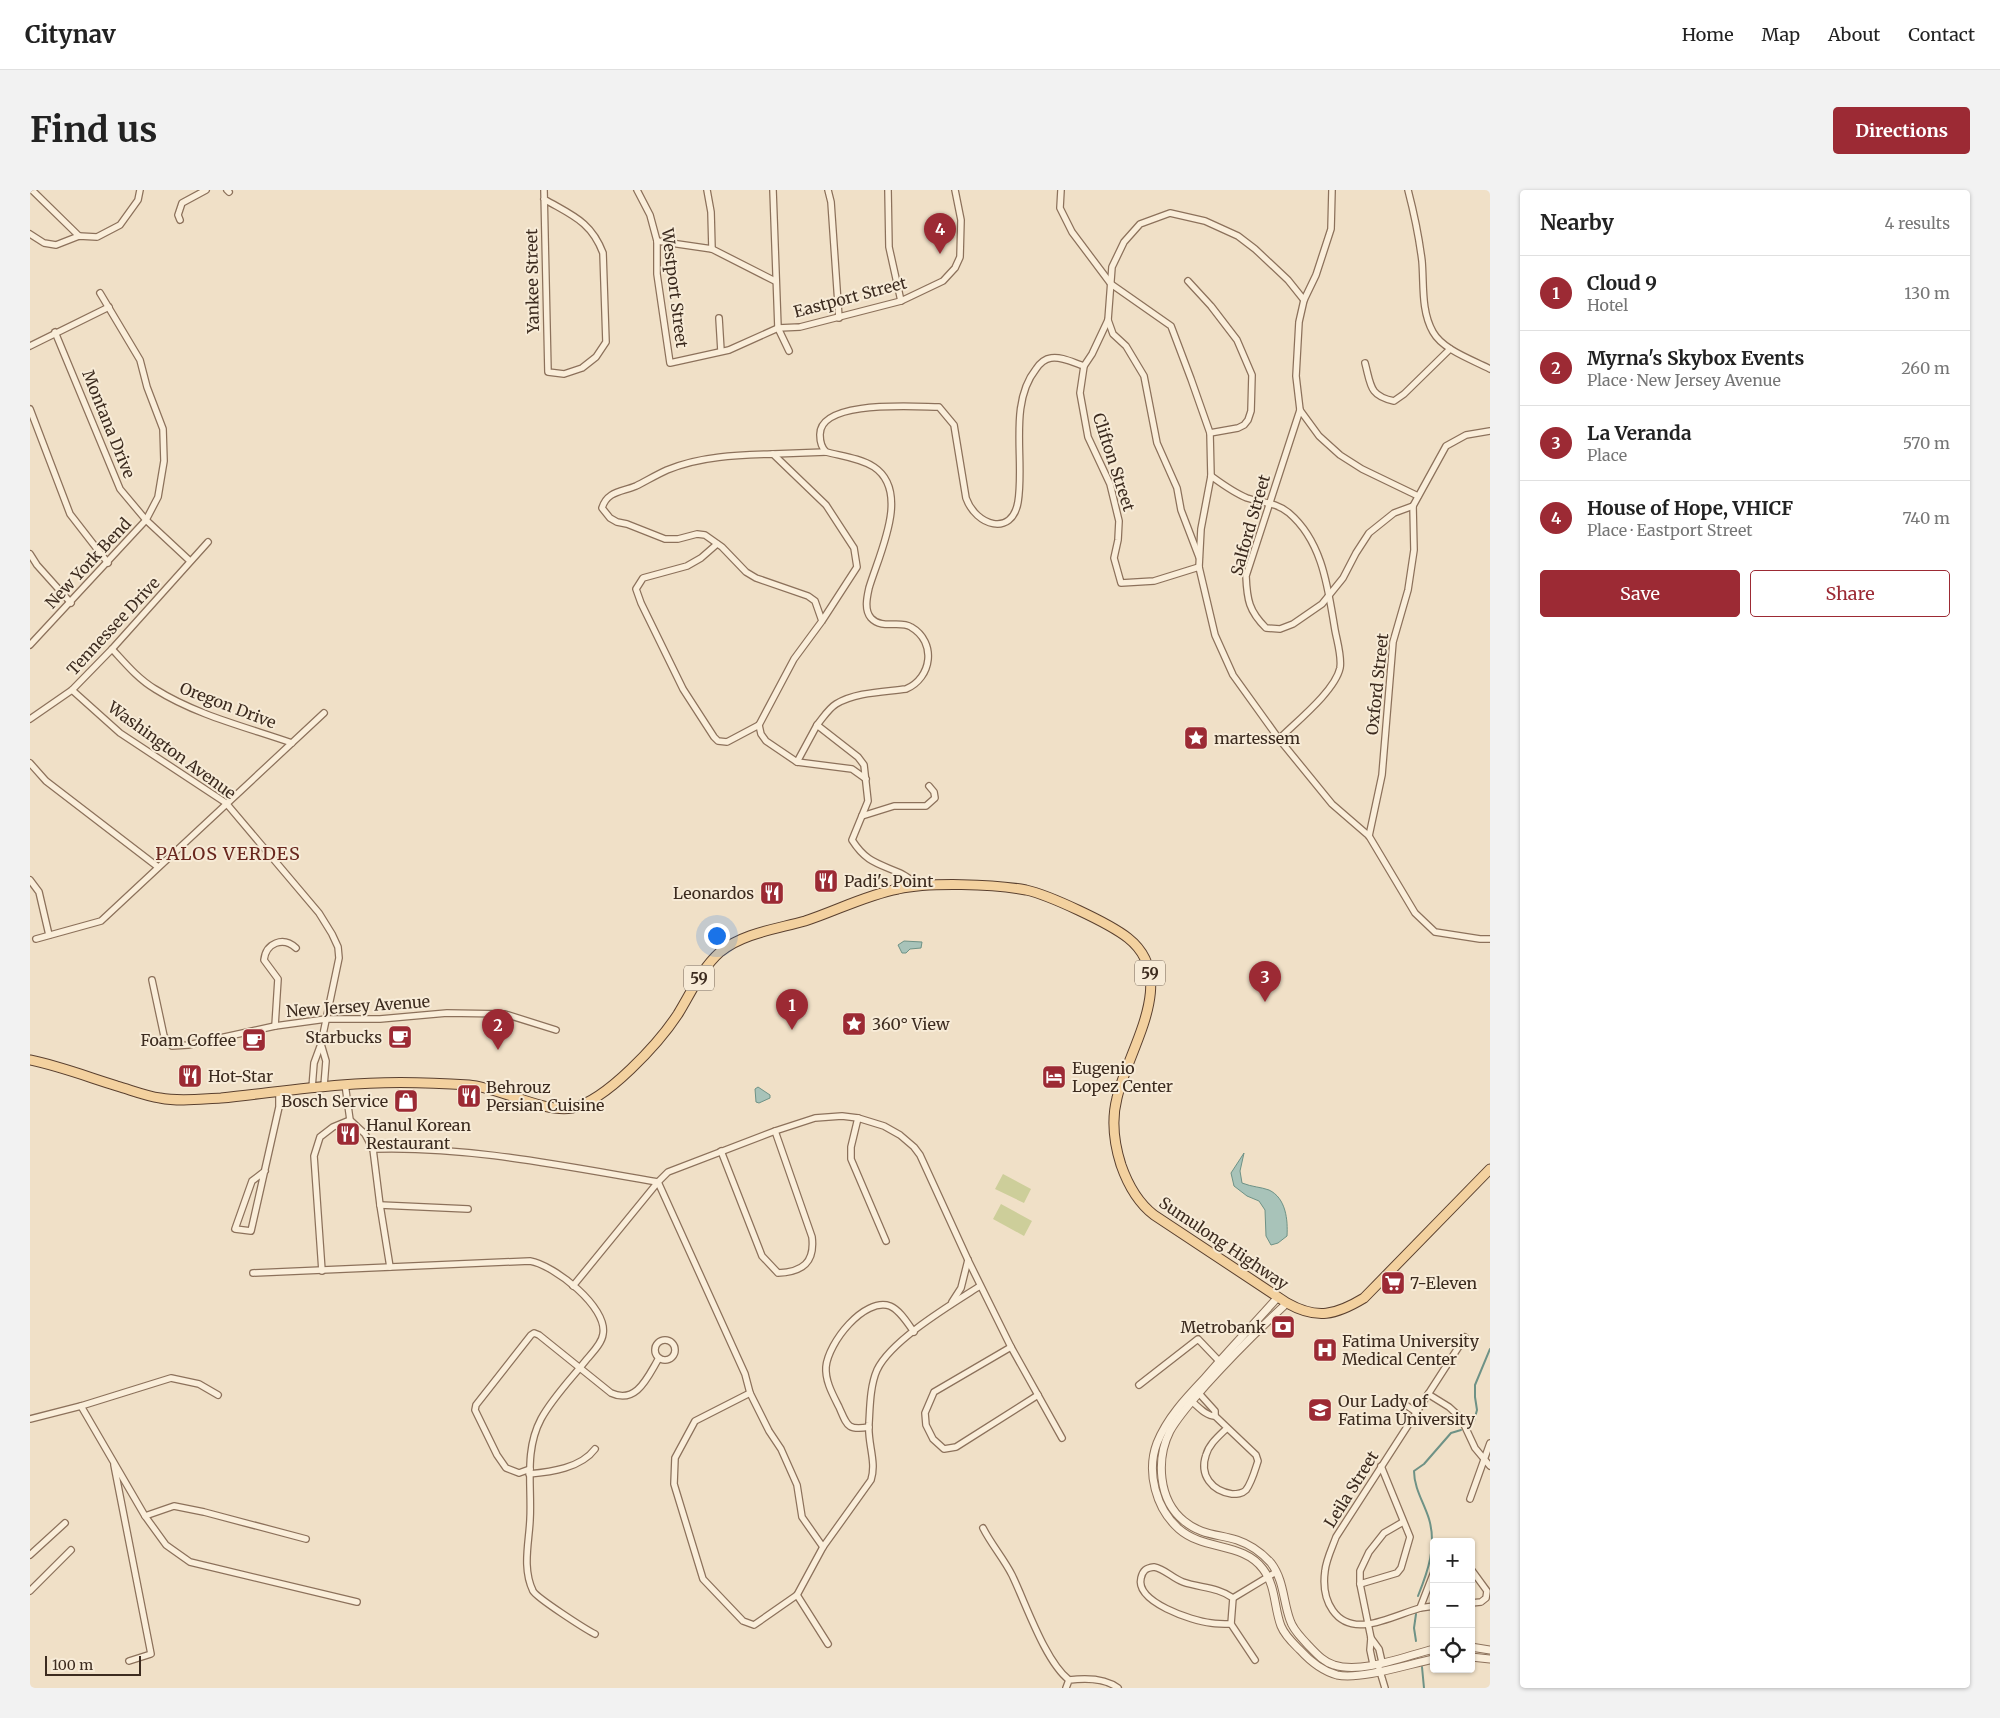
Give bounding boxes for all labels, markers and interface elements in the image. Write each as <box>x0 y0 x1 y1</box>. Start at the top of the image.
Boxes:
text: Citynav <box>25 19 116 50</box>
text: Home <box>1682 23 1734 46</box>
text: Map <box>1762 23 1800 46</box>
text: About <box>1828 23 1880 46</box>
text: Contact <box>1908 23 1975 46</box>
button: Directions <box>1833 107 1970 154</box>
text: Find us <box>30 108 157 152</box>
text: Nearby <box>1540 209 1614 236</box>
pin: 4 <box>924 213 956 254</box>
text: 4 results <box>1884 213 1950 233</box>
street label: Westport Street <box>658 226 692 350</box>
street label: Yankee Street <box>521 228 543 335</box>
text: Cloud 9 <box>1587 271 1657 295</box>
street label: Eastport Street <box>791 272 909 322</box>
text: 1 <box>1552 283 1560 303</box>
text: 130 m <box>1904 283 1950 303</box>
text: Hotel <box>1587 295 1628 315</box>
text: Myrna's Skybox Events <box>1587 346 1804 370</box>
text: 2 <box>1551 358 1561 378</box>
text: 260 m <box>1901 358 1950 378</box>
street label: Montana Drive <box>78 367 140 481</box>
text: Place · New Jersey Avenue <box>1587 370 1781 390</box>
street label: Clifton Street <box>1089 410 1140 514</box>
text: La Veranda <box>1587 421 1692 445</box>
text: 3 <box>1551 433 1561 453</box>
text: 570 m <box>1903 433 1950 453</box>
text: Place <box>1587 445 1627 465</box>
street label: Salford Street <box>1226 471 1274 578</box>
text: House of Hope, VHICF <box>1587 496 1793 520</box>
text: 4 <box>1551 508 1561 528</box>
text: 740 m <box>1903 508 1950 528</box>
street label: New York Bend <box>41 513 135 613</box>
text: Place · Eastport Street <box>1587 520 1753 540</box>
button: Save <box>1540 570 1740 617</box>
button: Share <box>1750 570 1950 617</box>
street label: Tennessee Drive <box>62 573 164 679</box>
street label: Oxford Street <box>1362 631 1392 736</box>
street label: Oregon Drive <box>177 677 279 733</box>
street label: Washington Avenue <box>103 696 240 803</box>
place icon: martessem <box>1183 725 1209 751</box>
place label: martessem <box>1214 728 1300 748</box>
district label: PALOS VERDES <box>155 842 301 865</box>
restaurant icon: Padi's Point <box>813 868 839 894</box>
place label: Padi's Point <box>844 871 934 891</box>
restaurant icon: Leonardos <box>759 880 785 906</box>
place label: Leonardos <box>673 883 754 903</box>
your location <box>704 923 730 949</box>
road number: 59 <box>1135 960 1165 986</box>
pin: 3 <box>1249 961 1281 1002</box>
road number: 59 <box>684 966 714 990</box>
pin: 1 <box>776 989 808 1030</box>
street label: New Jersey Avenue <box>285 991 431 1021</box>
pin: 2 <box>482 1009 514 1050</box>
place icon: 360° View <box>841 1011 867 1037</box>
place label: 360° View <box>872 1014 950 1034</box>
cafe icon: Starbucks <box>387 1024 413 1050</box>
cafe icon: Foam Coffee <box>241 1027 267 1053</box>
place label: Starbucks <box>305 1027 382 1047</box>
place label: Foam Coffee <box>140 1030 236 1050</box>
place label: Eugenio Lopez Center <box>1072 1058 1173 1096</box>
restaurant icon: Hot-Star <box>177 1063 203 1089</box>
hotel icon: Eugenio Lopez Center <box>1041 1064 1067 1090</box>
place label: Hot-Star <box>208 1066 273 1086</box>
place label: Behrouz Persian Cuisine <box>486 1077 604 1115</box>
restaurant icon: Behrouz Persian Cuisine <box>456 1083 482 1109</box>
shop icon: Bosch Service <box>393 1088 419 1114</box>
place label: Bosch Service <box>281 1091 388 1111</box>
place label: Hanul Korean Restaurant <box>366 1115 471 1153</box>
restaurant icon: Hanul Korean Restaurant <box>335 1121 361 1147</box>
street label: Sumulong Highway <box>1156 1192 1293 1294</box>
supermarket icon: 7-Eleven <box>1380 1270 1406 1296</box>
place label: 7-Eleven <box>1410 1273 1478 1293</box>
bank icon: Metrobank <box>1270 1314 1296 1340</box>
place label: Metrobank <box>1180 1317 1267 1337</box>
place label: Fatima University Medical Center <box>1342 1331 1480 1369</box>
hospital icon: Fatima University Medical Center <box>1312 1337 1338 1363</box>
place label: Our Lady of Fatima University <box>1338 1391 1476 1429</box>
school or university icon: Our Lady of Fatima University <box>1307 1397 1333 1423</box>
street label: Leila Street <box>1320 1446 1383 1531</box>
map controls <box>1430 1538 1475 1673</box>
button: + <box>1430 1538 1475 1583</box>
button: − <box>1430 1583 1475 1628</box>
button: locate <box>1430 1628 1475 1673</box>
scale bar <box>45 1653 141 1676</box>
text: 100 m <box>52 1656 93 1674</box>

